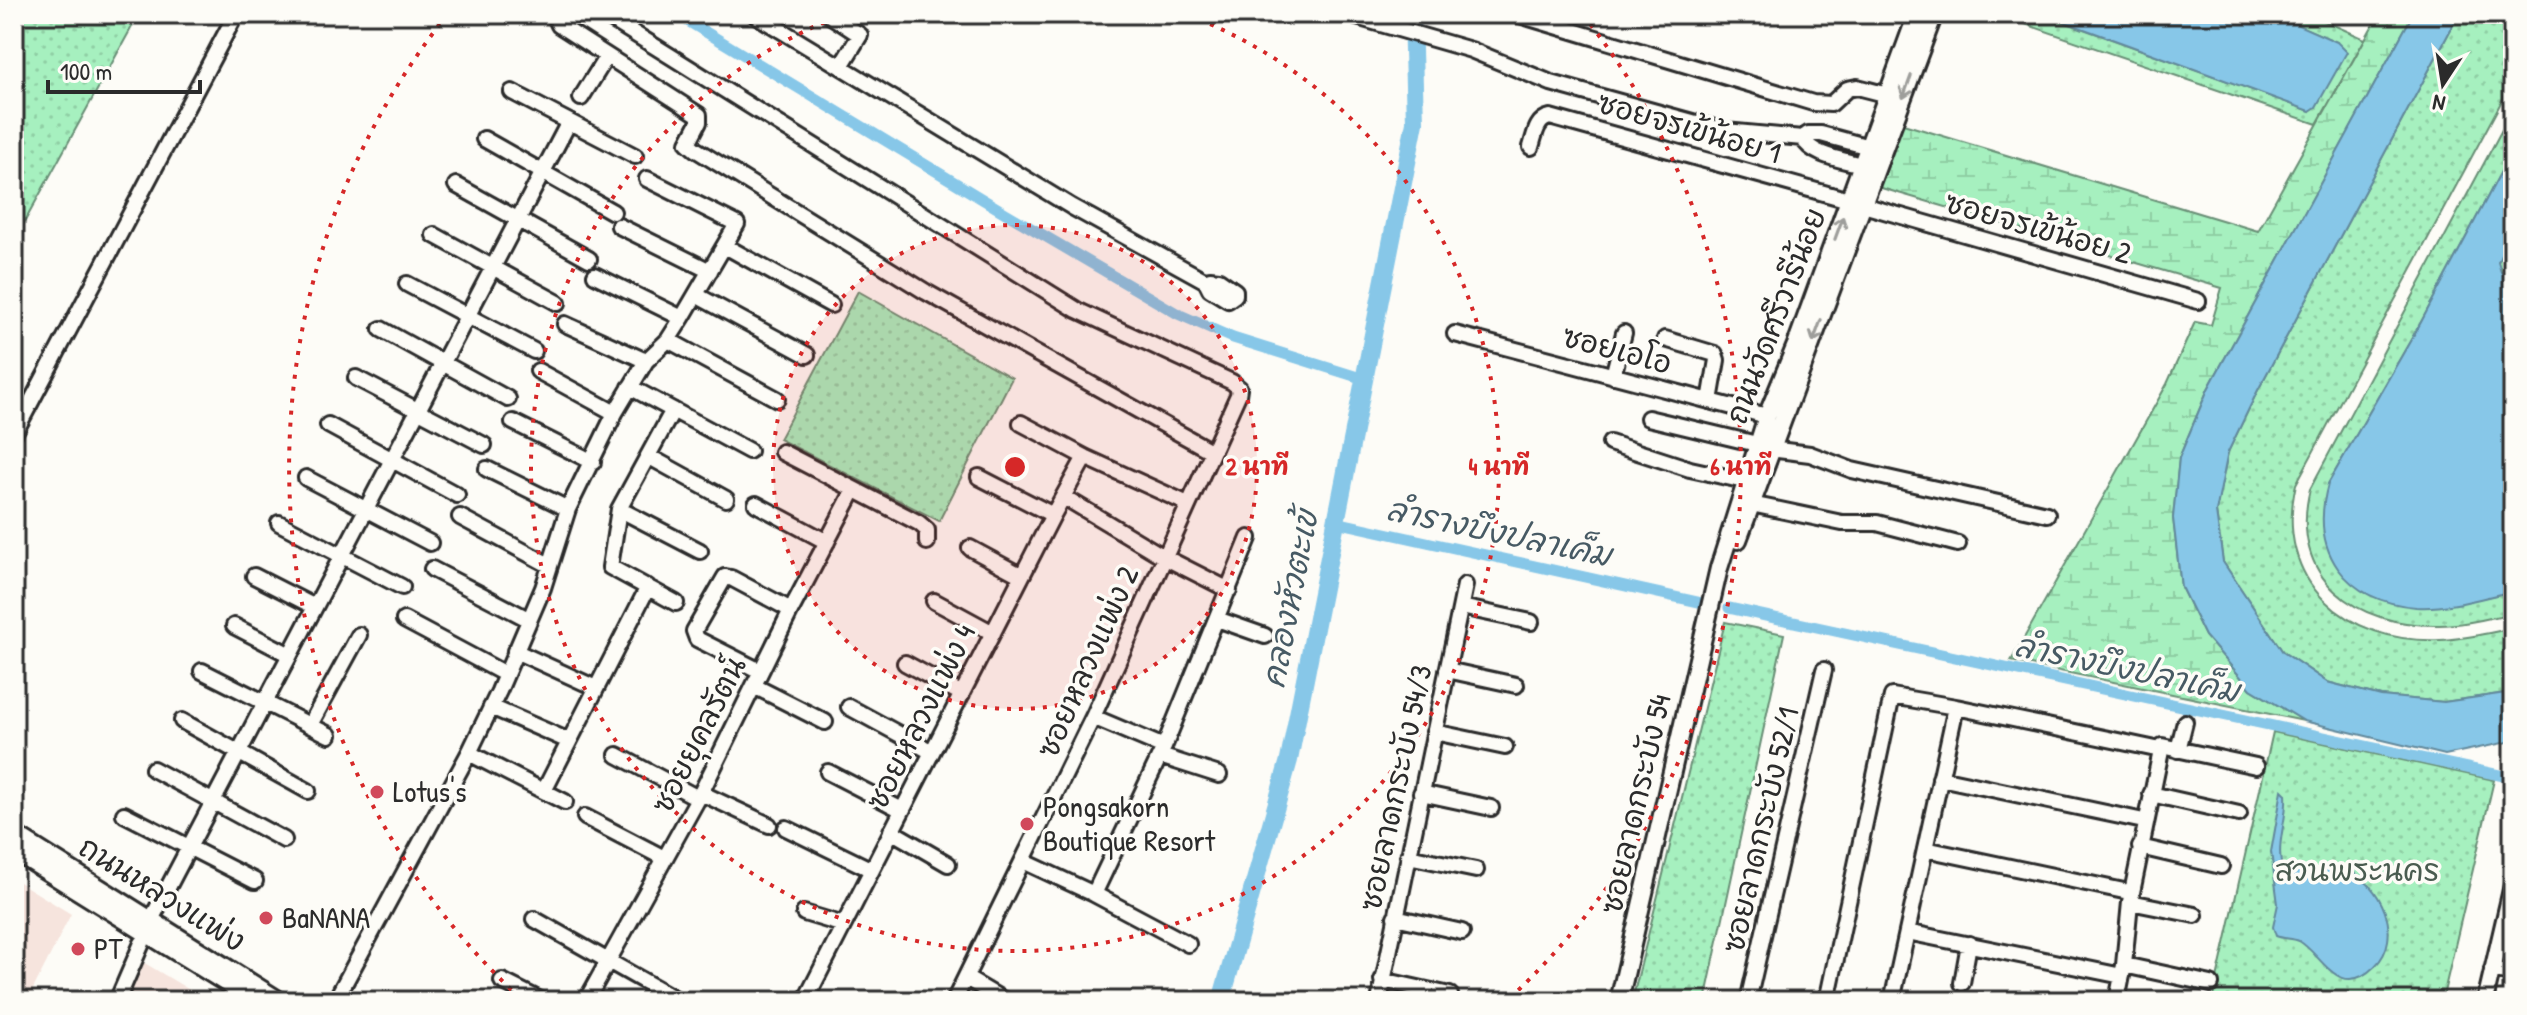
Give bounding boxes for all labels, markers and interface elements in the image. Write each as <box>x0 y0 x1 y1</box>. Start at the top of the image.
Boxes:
scale bar <box>48 44 200 94</box>
north arrow <box>2403 44 2483 124</box>
text: 100 m <box>60 55 112 87</box>
one-way arrow <box>1899 74 1913 99</box>
street label: ซอยจรเข้น้อย 1 <box>1593 82 1786 172</box>
text: N <box>2430 88 2448 119</box>
street label: ซอยจรเข้น้อย 2 <box>1940 181 2136 273</box>
street label: ถนนวัดศรีวารีน้อย <box>1715 202 1835 429</box>
one-way arrow <box>1833 216 1847 241</box>
street label: ซอยเอโอ <box>1558 315 1676 383</box>
one-way arrow <box>1809 318 1823 343</box>
text: 2 นาที <box>1226 450 1289 482</box>
text: 4 นาที <box>1469 450 1530 482</box>
text: 6 นาที <box>1710 450 1772 482</box>
centre of rings <box>1001 453 1029 481</box>
water label: ลำรางบึงปลาเค็ม <box>1383 487 1618 577</box>
water label: คลองหัวตะเข้ <box>1251 501 1329 691</box>
street label: ซอยหลวงแพ่ง 2 <box>1027 559 1147 764</box>
street label: ซอยหลวงแพ่ง 4 <box>856 617 984 816</box>
water label: ลำรางบึงปลาเค็ม <box>2011 623 2246 713</box>
street label: ซอยยุคลรัตน์ <box>642 649 757 821</box>
street label: ซอยลาดกระบัง 54/3 <box>1349 661 1441 914</box>
street label: ซอยลาดกระบัง 54 <box>1590 690 1680 918</box>
street label: ซอยลาดกระบัง 52/1 <box>1712 703 1808 956</box>
place label: Lotus's <box>393 771 467 811</box>
marker: Lotus's <box>368 783 386 801</box>
place label: Pongsakorn Boutique Resort <box>1043 786 1216 860</box>
marker: Pongsakorn Boutique Resort <box>1018 815 1036 833</box>
street label: ถนนหลวงแพ่ง <box>72 826 253 960</box>
park label: สวนพระนคร <box>2275 850 2439 890</box>
place label: BaNANA <box>282 897 371 937</box>
marker: BaNANA <box>257 909 275 927</box>
place label: PT <box>94 928 123 968</box>
marker: PT <box>69 940 87 958</box>

